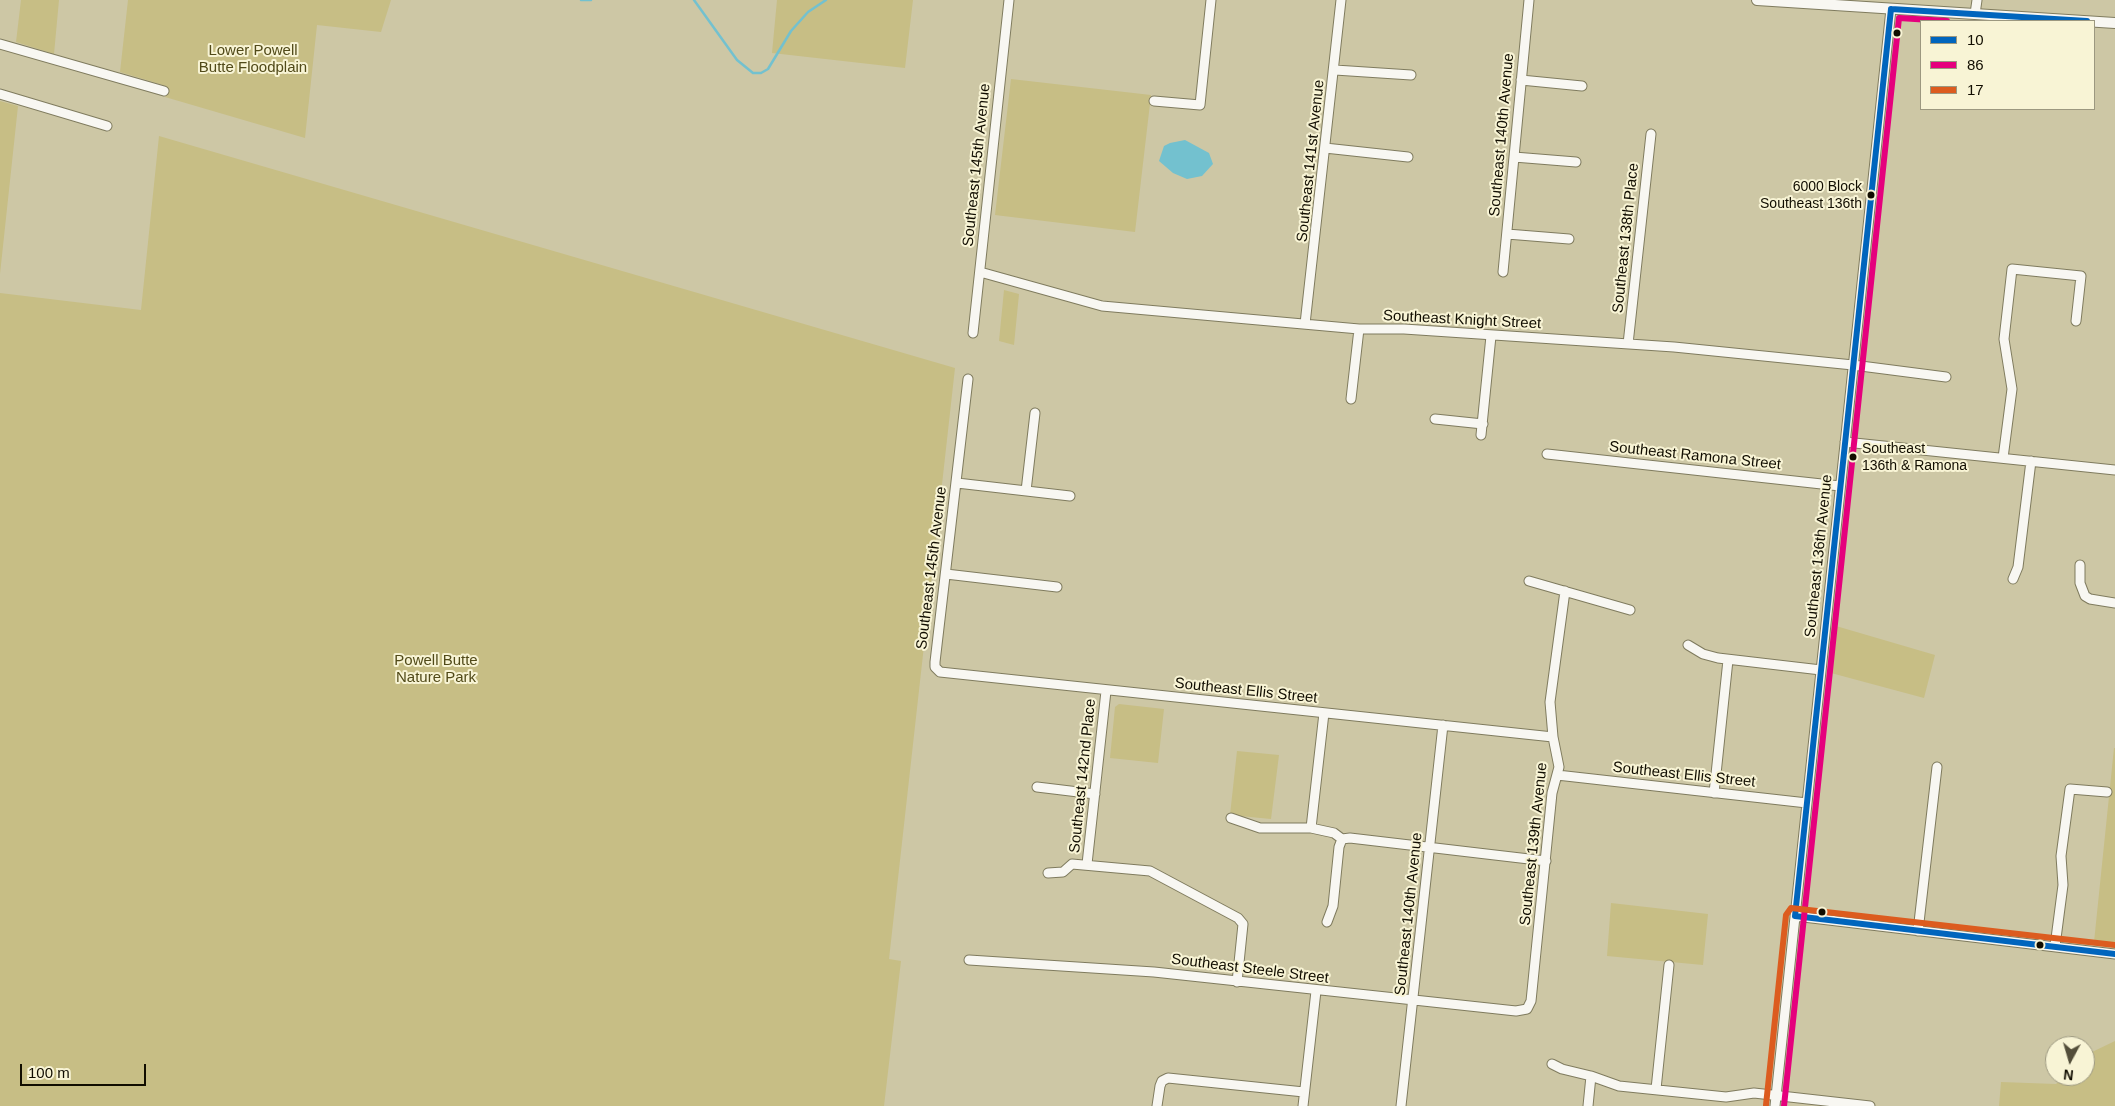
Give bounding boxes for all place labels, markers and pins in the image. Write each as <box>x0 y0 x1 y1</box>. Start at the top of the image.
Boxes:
unlabelled marker <box>1892 28 1902 38</box>
place label: 6000 Block Southeast 136th <box>1760 179 1862 212</box>
marker: 6000 Block Southeast 136th <box>1866 190 1876 200</box>
place label: Southeast 136th & Ramona <box>1862 441 1967 474</box>
marker: Southeast 136th & Ramona <box>1848 452 1858 462</box>
unlabelled marker <box>1817 907 1827 917</box>
unlabelled marker <box>2035 940 2045 950</box>

